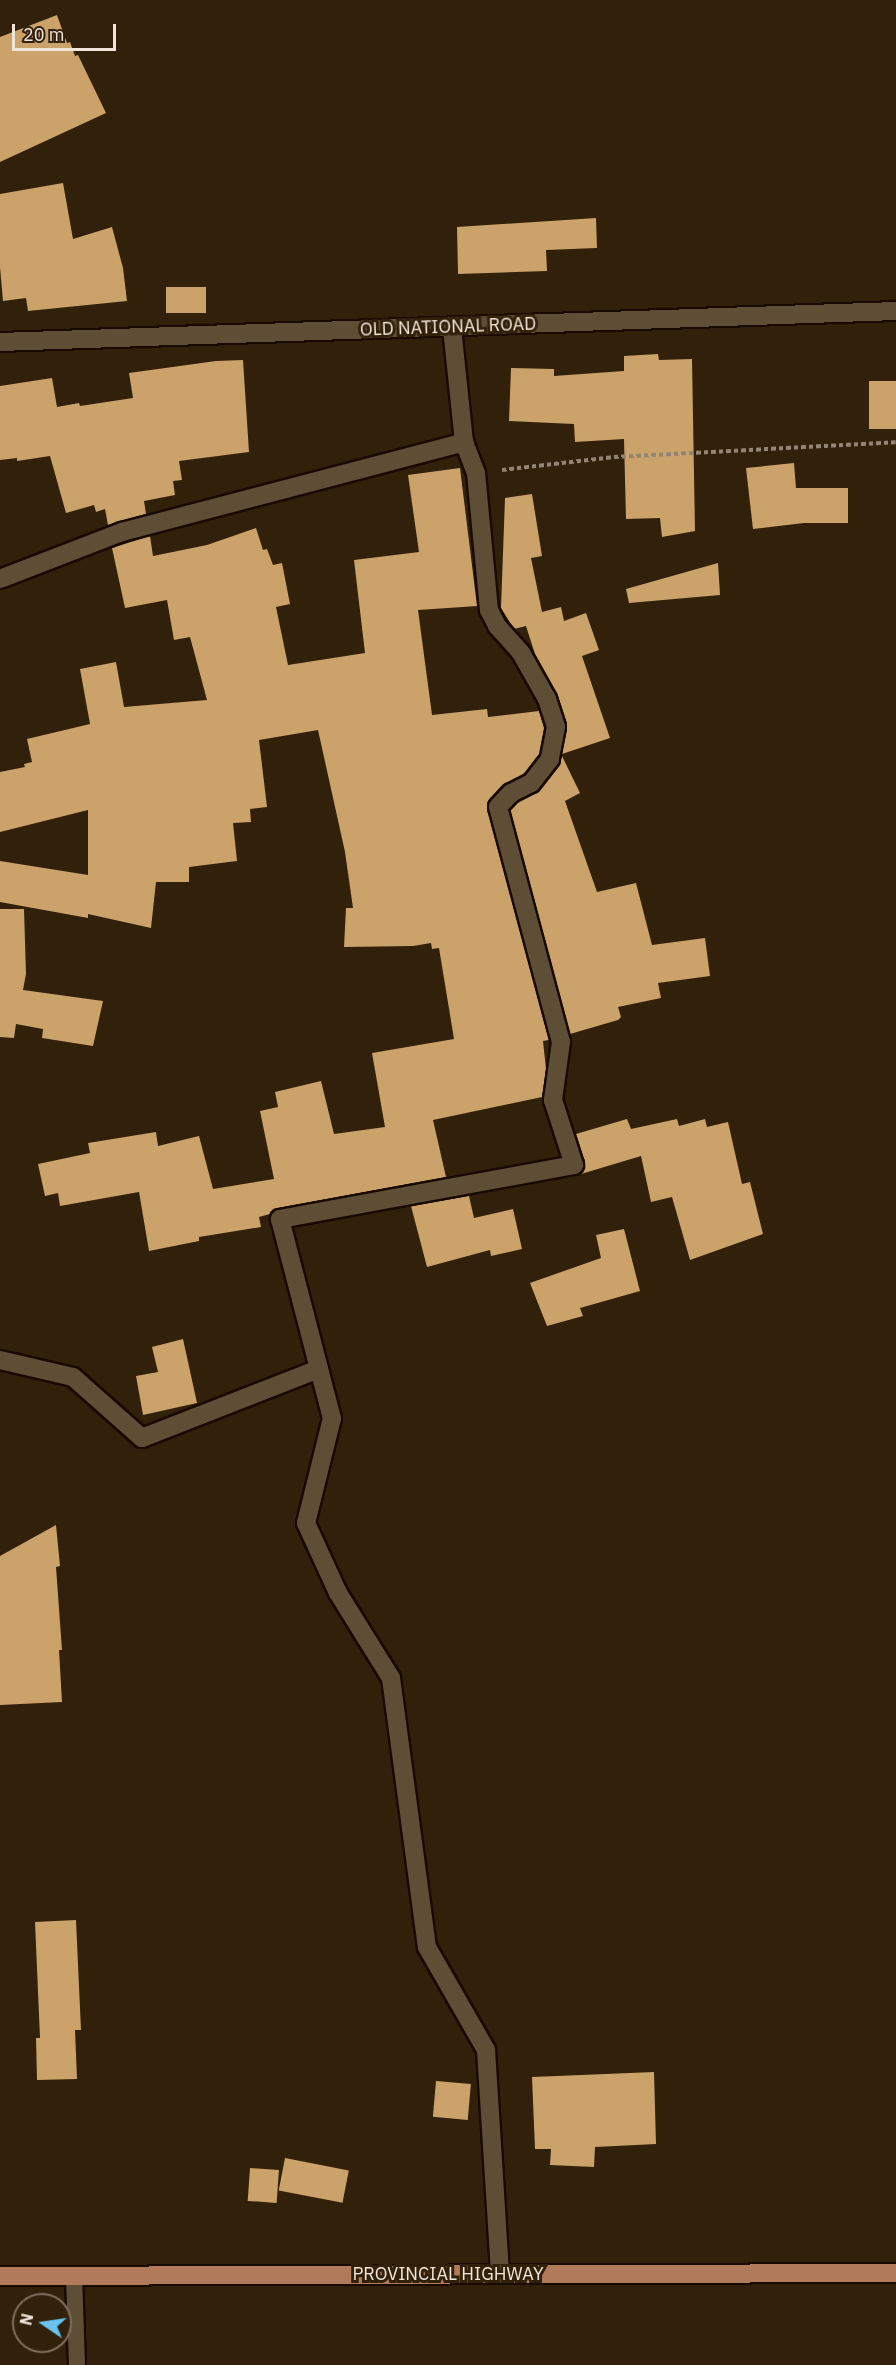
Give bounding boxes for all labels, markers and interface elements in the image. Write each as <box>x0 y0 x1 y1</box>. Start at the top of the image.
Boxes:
scale bar <box>15 12 118 50</box>
text: 20 m <box>23 23 65 46</box>
street label: OLD NATIONAL ROAD <box>360 313 536 341</box>
street label: PROVINCIAL HIGHWAY <box>352 2263 544 2285</box>
north arrow <box>12 2293 72 2353</box>
text: N <box>15 2312 37 2327</box>

